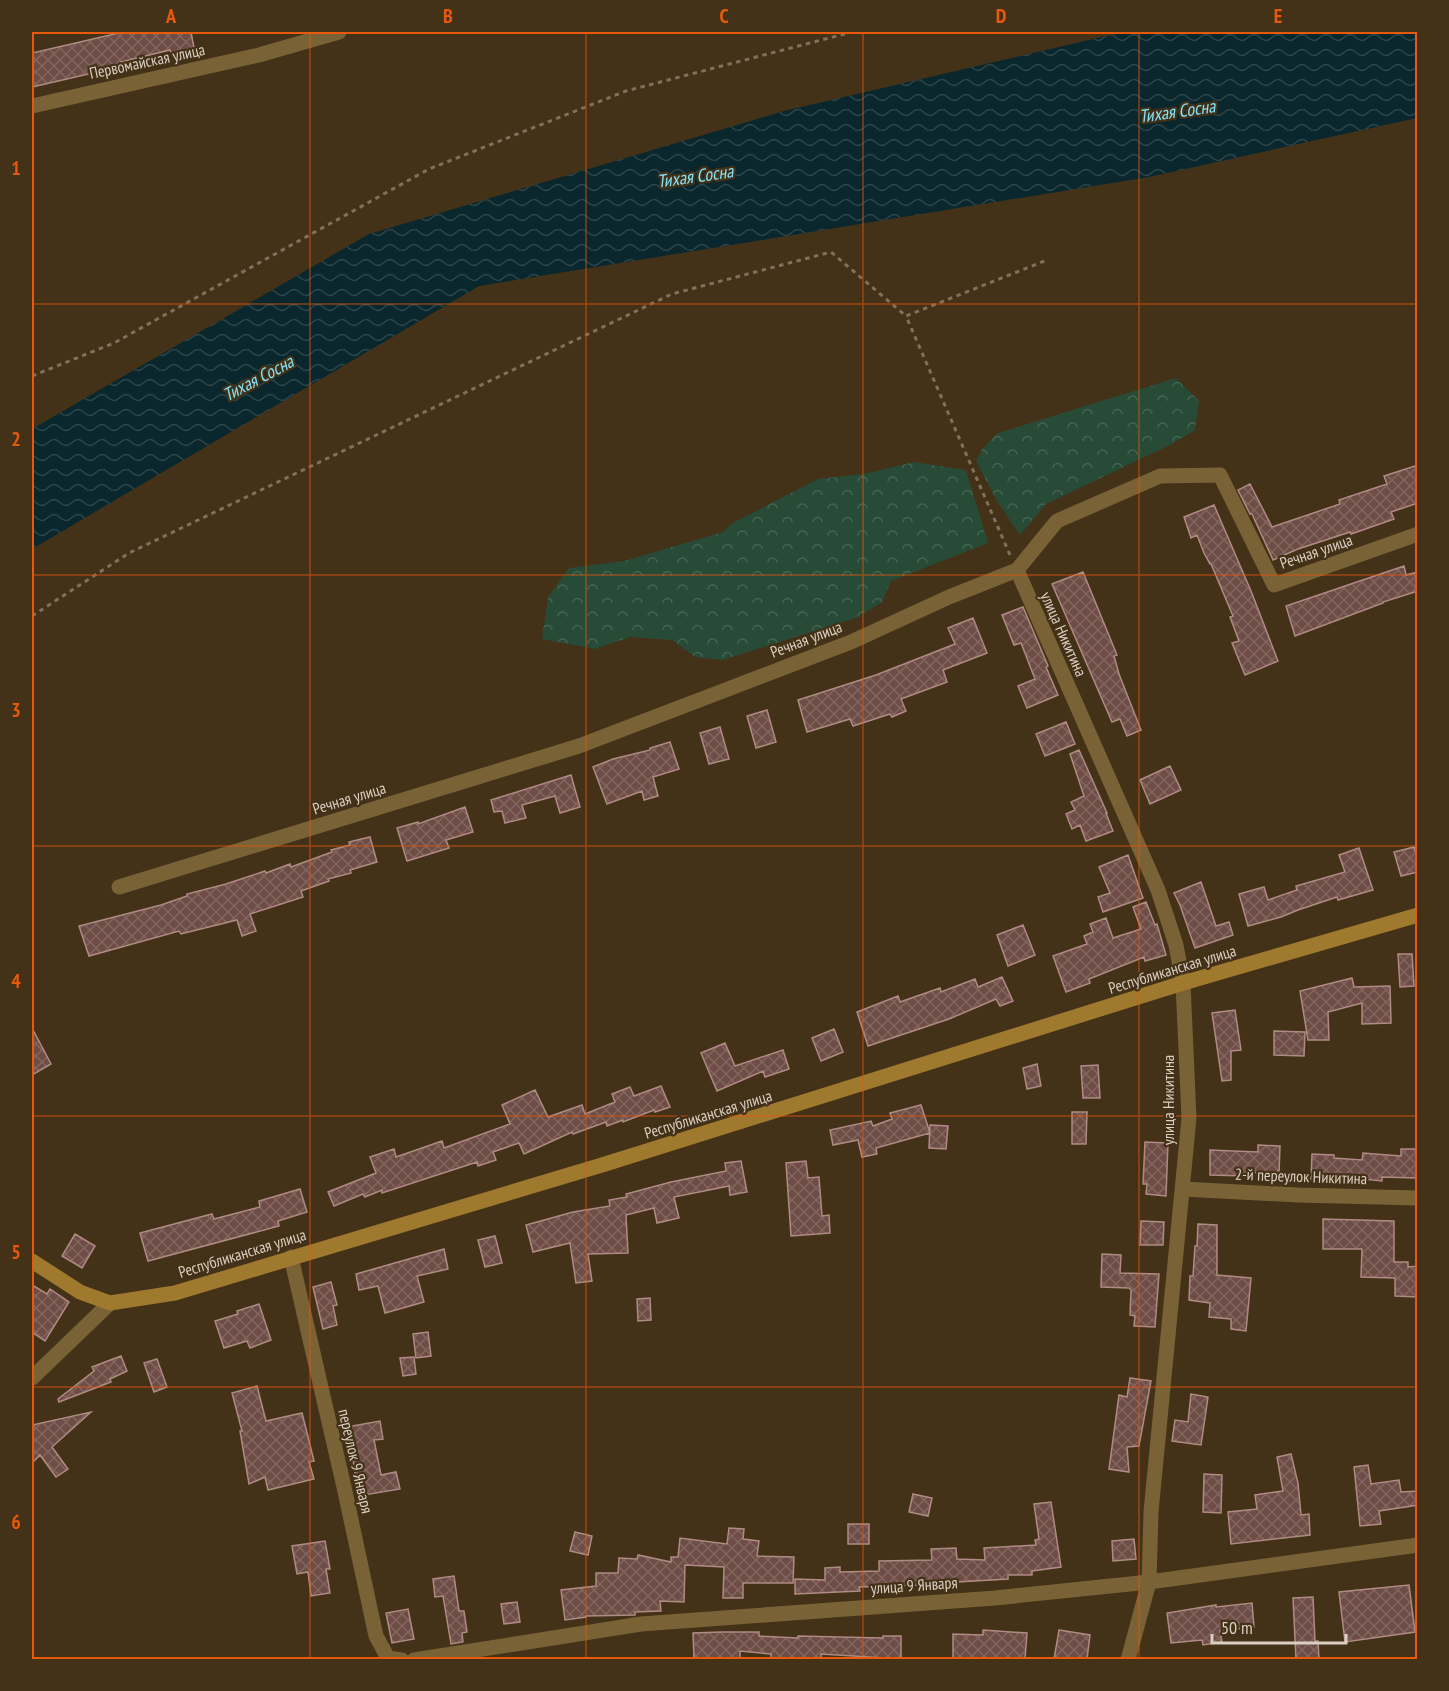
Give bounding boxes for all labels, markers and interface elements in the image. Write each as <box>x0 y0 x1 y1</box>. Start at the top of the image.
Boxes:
text: A <box>165 3 177 29</box>
text: B <box>443 3 453 29</box>
text: C <box>719 3 729 29</box>
text: D <box>996 3 1007 29</box>
text: E <box>1274 3 1282 29</box>
street label: Первомайская улица <box>87 39 207 83</box>
water label: Тихая Сосна <box>1137 94 1217 128</box>
text: 1 <box>11 155 21 181</box>
water label: Тихая Сосна <box>655 159 735 193</box>
water label: Тихая Сосна <box>219 349 298 406</box>
text: 2 <box>11 426 21 452</box>
street label: Речная улица <box>1277 529 1355 573</box>
street label: улица Никитина <box>1036 589 1092 679</box>
street label: Речная улица <box>767 616 845 662</box>
text: 3 <box>11 697 21 723</box>
street label: Речная улица <box>310 777 388 819</box>
street label: Республиканская улица <box>1106 940 1238 998</box>
text: 4 <box>11 968 21 994</box>
street label: улица Никитина <box>1158 1055 1178 1145</box>
street label: Республиканская улица <box>642 1085 774 1143</box>
street label: 2-й переулок Никитина <box>1235 1164 1367 1188</box>
street label: Республиканская улица <box>176 1224 308 1282</box>
text: 5 <box>11 1239 21 1265</box>
street label: переулок 9 Января <box>334 1407 378 1515</box>
text: 6 <box>11 1509 21 1535</box>
street label: улица 9 Января <box>870 1572 958 1598</box>
scale bar <box>1212 1607 1346 1645</box>
text: 50 m <box>1221 1616 1253 1639</box>

